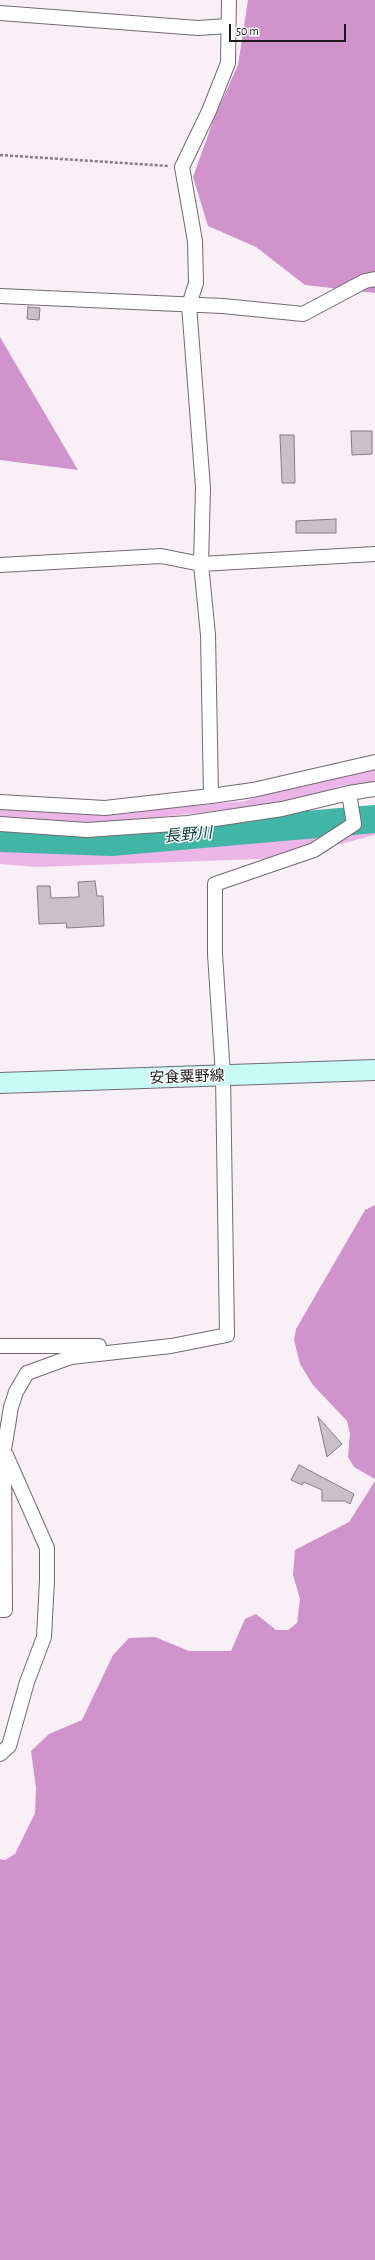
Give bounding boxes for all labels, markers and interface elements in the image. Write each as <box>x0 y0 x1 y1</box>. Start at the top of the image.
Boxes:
scale bar <box>231 16 348 42</box>
text: 50 m <box>236 25 259 37</box>
water label: 長野川 <box>163 823 213 847</box>
street label: 安食粟野線 <box>149 1067 225 1087</box>

